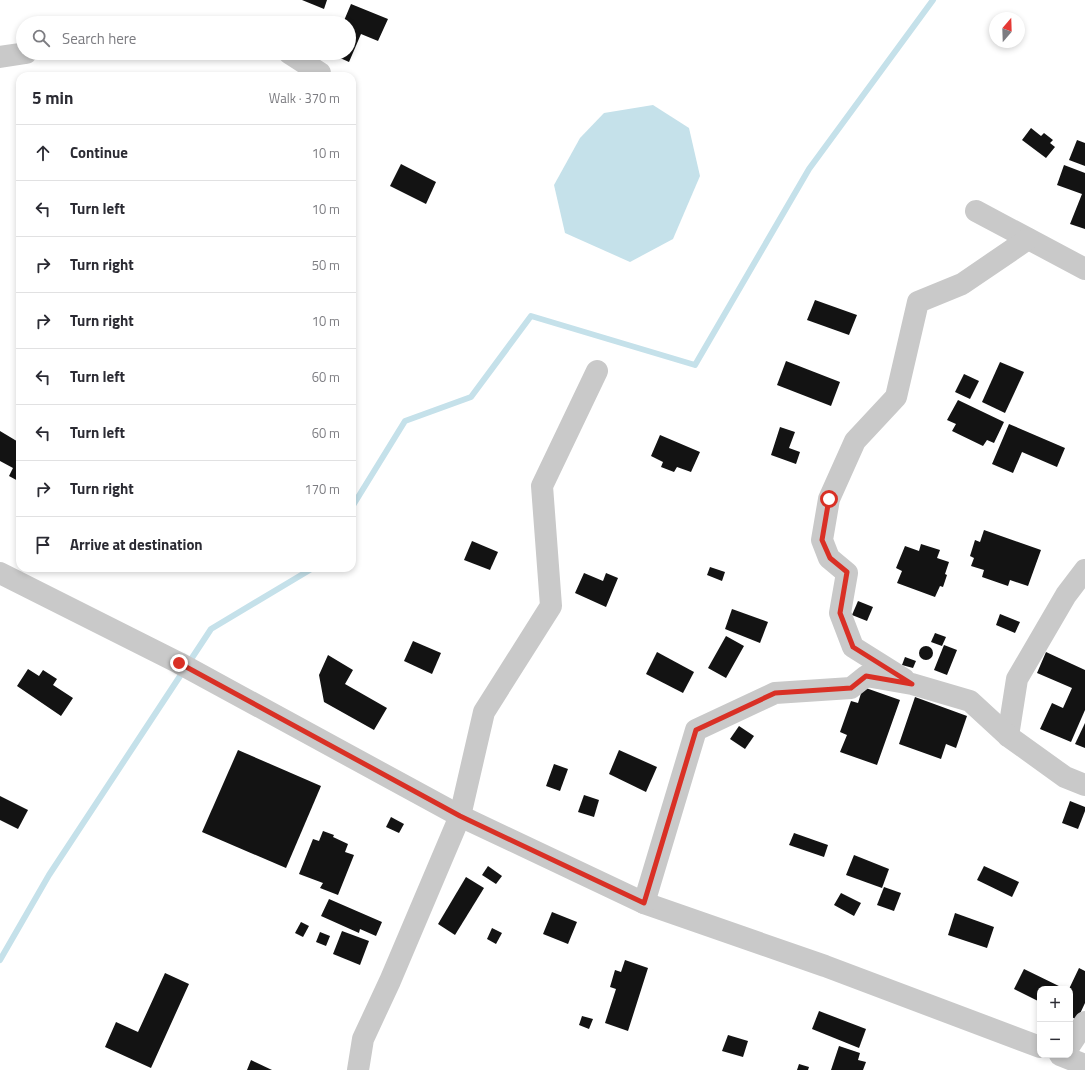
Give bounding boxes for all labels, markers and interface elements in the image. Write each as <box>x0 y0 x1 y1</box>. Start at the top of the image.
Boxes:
north arrow <box>989 12 1025 48</box>
search box <box>16 16 356 60</box>
icon: search <box>30 27 52 49</box>
text: Search here <box>62 27 136 50</box>
text: 5 min <box>32 85 73 111</box>
text: Walk · 370 m <box>269 88 340 108</box>
text: Continue <box>70 141 128 164</box>
icon: ahead <box>32 142 54 164</box>
text: 10 m <box>312 143 340 163</box>
text: Turn left <box>70 197 125 220</box>
icon: left <box>32 198 54 220</box>
text: 10 m <box>312 199 340 219</box>
text: Turn right <box>70 253 134 276</box>
icon: right <box>32 254 54 276</box>
text: 50 m <box>312 255 340 275</box>
text: Turn right <box>70 309 134 332</box>
icon: right <box>32 310 54 332</box>
text: 10 m <box>312 311 340 331</box>
text: Turn left <box>70 365 125 388</box>
icon: left <box>32 366 54 388</box>
text: 60 m <box>312 367 340 387</box>
text: Turn left <box>70 421 125 444</box>
icon: left <box>32 422 54 444</box>
text: 60 m <box>312 423 340 443</box>
text: Turn right <box>70 477 134 500</box>
icon: right <box>32 478 54 500</box>
text: 170 m <box>304 479 340 499</box>
route start <box>820 490 838 508</box>
text: Arrive at destination <box>70 533 203 556</box>
icon: arrive <box>32 534 54 556</box>
route end <box>170 654 188 672</box>
map controls <box>1037 986 1073 1058</box>
button: + <box>1037 986 1073 1022</box>
button: − <box>1037 1022 1073 1058</box>

